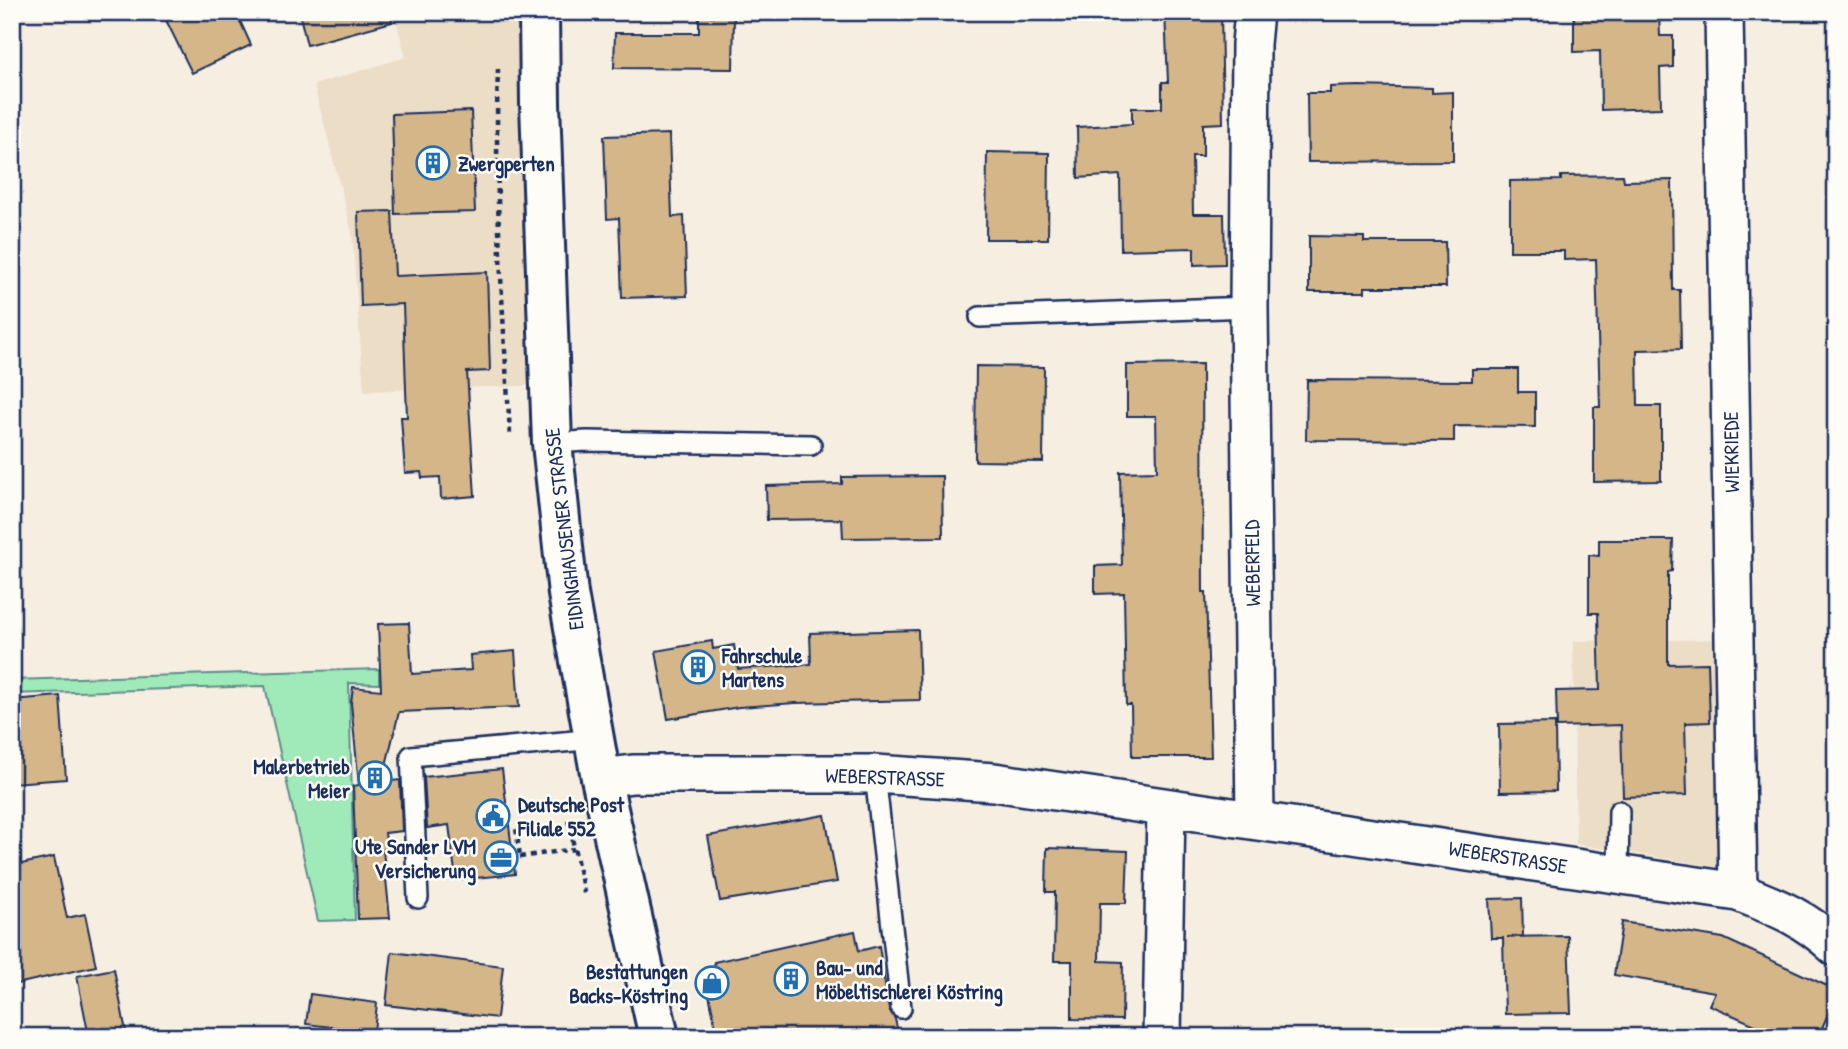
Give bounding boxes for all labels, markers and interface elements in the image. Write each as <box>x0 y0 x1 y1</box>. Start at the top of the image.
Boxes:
building icon: Zwergperten <box>414 144 452 182</box>
place label: Zwergperten <box>458 149 555 179</box>
street label: WIEKRIEDE <box>1716 411 1746 493</box>
street label: EIDINGHAUSENER STRASSE <box>537 426 591 632</box>
street label: WEBERFELD <box>1237 519 1267 607</box>
place label: Fahrschule Martens <box>721 641 803 694</box>
building icon: Fahrschule Martens <box>679 648 717 686</box>
place label: Malerbetrieb Meier <box>253 752 351 805</box>
building icon: Malerbetrieb Meier <box>356 759 394 797</box>
street label: WEBERSTRASSE <box>825 760 945 794</box>
place label: Deutsche Post Filiale 552 <box>517 790 625 843</box>
public building icon: Deutsche Post Filiale 552 <box>474 797 512 835</box>
place label: Ute Sander LVM Versicherung <box>355 832 476 886</box>
street label: WEBERSTRASSE <box>1447 833 1569 881</box>
office icon: Ute Sander LVM Versicherung <box>482 839 520 877</box>
place label: Bau- und Möbeltischlerei Köstring <box>816 953 1003 1007</box>
place label: Bestattungen Backs-Köstring <box>569 957 688 1011</box>
building icon: Bau- und Möbeltischlerei Köstring <box>772 960 810 998</box>
shop icon: Bestattungen Backs-Köstring <box>693 964 731 1002</box>

